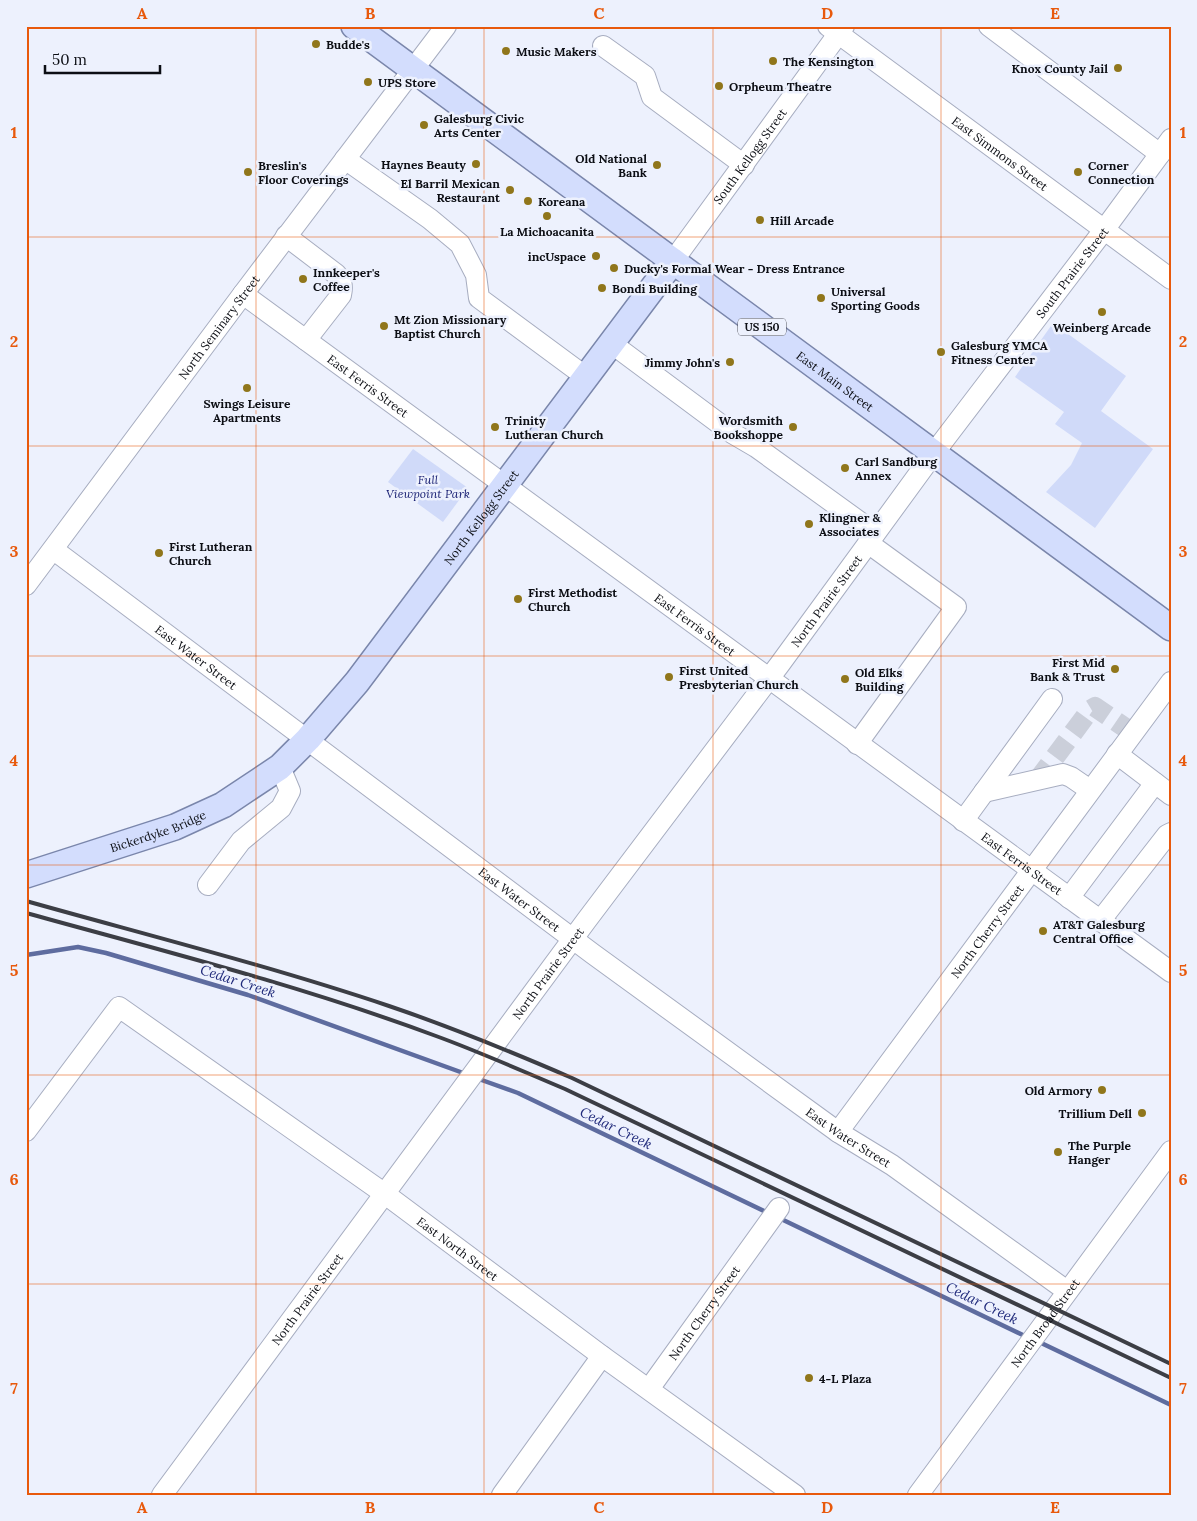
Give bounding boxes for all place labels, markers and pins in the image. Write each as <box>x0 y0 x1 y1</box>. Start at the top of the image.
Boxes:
place label: Budde's <box>326 37 370 52</box>
marker: Budde's <box>310 38 322 50</box>
place label: Music Makers <box>516 44 597 59</box>
marker: Music Makers <box>500 45 512 57</box>
place label: The Kensington <box>783 54 874 69</box>
marker: The Kensington <box>767 55 779 67</box>
place label: Knox County Jail <box>1012 61 1108 76</box>
marker: Knox County Jail <box>1112 62 1124 74</box>
place label: UPS Store <box>378 75 437 90</box>
marker: UPS Store <box>362 76 374 88</box>
place label: Orpheum Theatre <box>729 79 832 94</box>
marker: Orpheum Theatre <box>713 80 725 92</box>
place label: Galesburg Civic Arts Center <box>434 111 525 140</box>
marker: Galesburg Civic Arts Center <box>418 119 430 131</box>
place label: Old National Bank <box>575 151 647 180</box>
place label: Haynes Beauty <box>381 157 466 172</box>
place label: Breslin's Floor Coverings <box>258 158 349 187</box>
marker: Haynes Beauty <box>470 158 482 170</box>
place label: Corner Connection <box>1088 158 1155 187</box>
marker: Old National Bank <box>651 159 663 171</box>
marker: Breslin's Floor Coverings <box>242 166 254 178</box>
marker: Corner Connection <box>1072 166 1084 178</box>
place label: El Barril Mexican Restaurant <box>401 176 501 205</box>
marker: El Barril Mexican Restaurant <box>504 184 516 196</box>
place label: Koreana <box>538 194 586 209</box>
marker: Koreana <box>522 195 534 207</box>
marker: La Michoacanita <box>541 210 553 222</box>
place label: Hill Arcade <box>770 213 834 228</box>
marker: Hill Arcade <box>754 214 766 226</box>
place label: La Michoacanita <box>500 224 595 239</box>
place label: incUspace <box>528 249 587 264</box>
marker: incUspace <box>590 250 602 262</box>
place label: Ducky's Formal Wear - Dress Entrance <box>624 261 845 276</box>
marker: Ducky's Formal Wear - Dress Entrance <box>608 262 620 274</box>
place label: Innkeeper's Coffee <box>313 265 380 294</box>
marker: Innkeeper's Coffee <box>297 273 309 285</box>
place label: Bondi Building <box>612 281 698 296</box>
marker: Bondi Building <box>596 282 608 294</box>
place label: Universal Sporting Goods <box>831 284 920 313</box>
marker: Universal Sporting Goods <box>815 292 827 304</box>
marker: Weinberg Arcade <box>1096 306 1108 318</box>
place label: Mt Zion Missionary Baptist Church <box>394 312 507 341</box>
marker: Mt Zion Missionary Baptist Church <box>378 320 390 332</box>
place label: Weinberg Arcade <box>1053 320 1152 335</box>
place label: Galesburg YMCA Fitness Center <box>951 338 1048 367</box>
marker: Galesburg YMCA Fitness Center <box>935 346 947 358</box>
place label: Jimmy John's <box>645 355 720 370</box>
marker: Jimmy John's <box>724 356 736 368</box>
marker: Swings Leisure Apartments <box>241 382 253 394</box>
place label: Swings Leisure Apartments <box>204 396 291 425</box>
place label: Trinity Lutheran Church <box>505 413 604 442</box>
place label: Wordsmith Bookshoppe <box>713 413 784 442</box>
marker: Trinity Lutheran Church <box>489 421 501 433</box>
marker: Wordsmith Bookshoppe <box>787 421 799 433</box>
place label: Carl Sandburg Annex <box>855 454 938 483</box>
marker: Carl Sandburg Annex <box>839 462 851 474</box>
place label: Klingner & Associates <box>819 510 882 539</box>
marker: Klingner & Associates <box>803 518 815 530</box>
place label: First Lutheran Church <box>169 539 253 568</box>
marker: First Lutheran Church <box>153 547 165 559</box>
place label: First Methodist Church <box>528 585 618 614</box>
marker: First Methodist Church <box>512 593 524 605</box>
place label: First Mid Bank & Trust <box>1030 655 1106 684</box>
place label: First United Presbyterian Church <box>679 663 799 692</box>
marker: First Mid Bank & Trust <box>1109 663 1121 675</box>
place label: Old Elks Building <box>855 665 905 694</box>
marker: First United Presbyterian Church <box>663 671 675 683</box>
marker: Old Elks Building <box>839 673 851 685</box>
place label: AT&T Galesburg Central Office <box>1053 917 1146 946</box>
marker: AT&T Galesburg Central Office <box>1037 925 1049 937</box>
place label: Old Armory <box>1025 1083 1092 1098</box>
marker: Old Armory <box>1096 1084 1108 1096</box>
place label: Trillium Dell <box>1058 1106 1132 1121</box>
marker: Trillium Dell <box>1136 1107 1148 1119</box>
place label: The Purple Hanger <box>1068 1138 1132 1167</box>
marker: The Purple Hanger <box>1052 1146 1064 1158</box>
place label: 4-L Plaza <box>819 1371 872 1386</box>
marker: 4-L Plaza <box>803 1372 815 1384</box>

